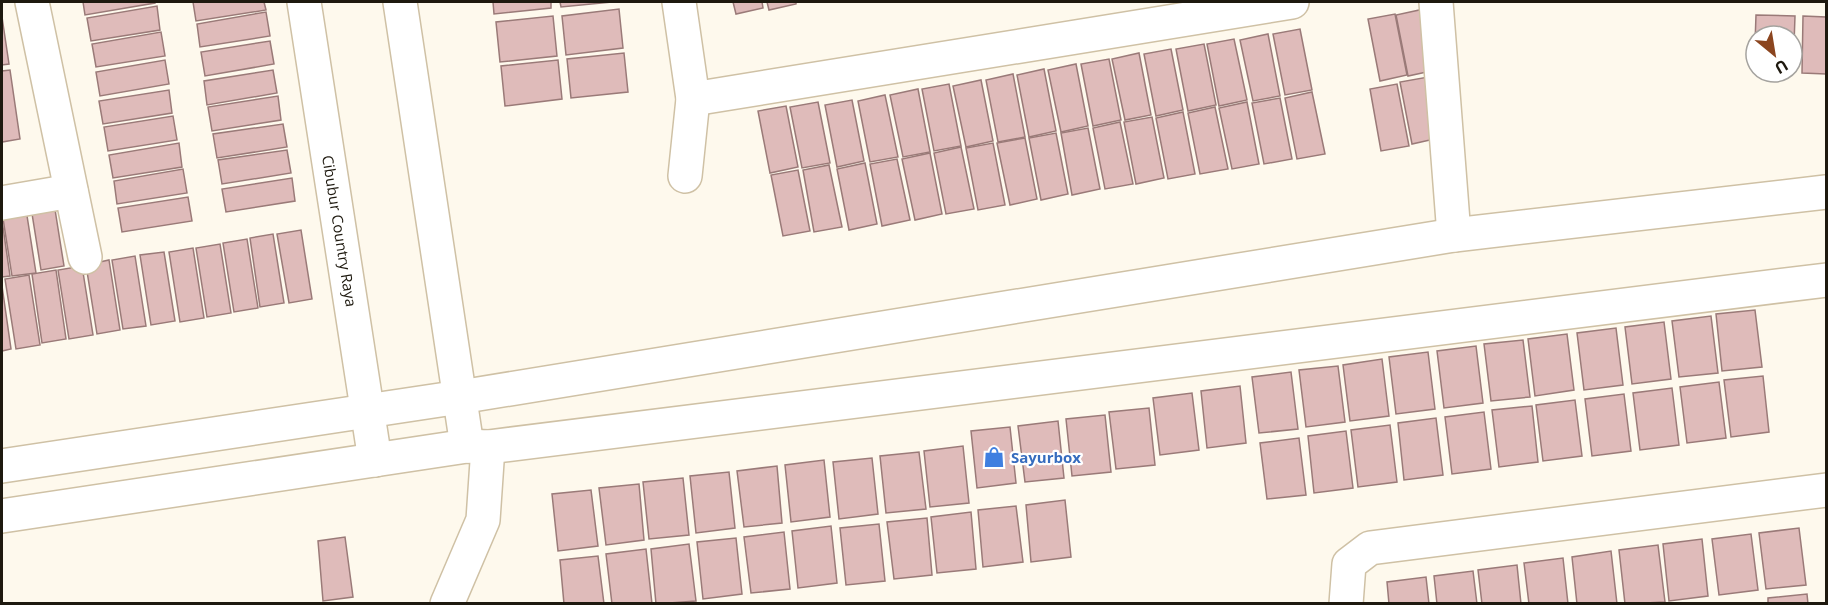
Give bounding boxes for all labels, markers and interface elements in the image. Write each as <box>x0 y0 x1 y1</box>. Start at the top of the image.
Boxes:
north arrow <box>1744 24 1804 84</box>
text: U <box>1771 54 1792 80</box>
street label: Cibubur Country Raya <box>318 154 362 308</box>
shop icon: Sayurbox <box>982 445 1006 469</box>
place label: Sayurbox <box>1011 447 1081 467</box>

